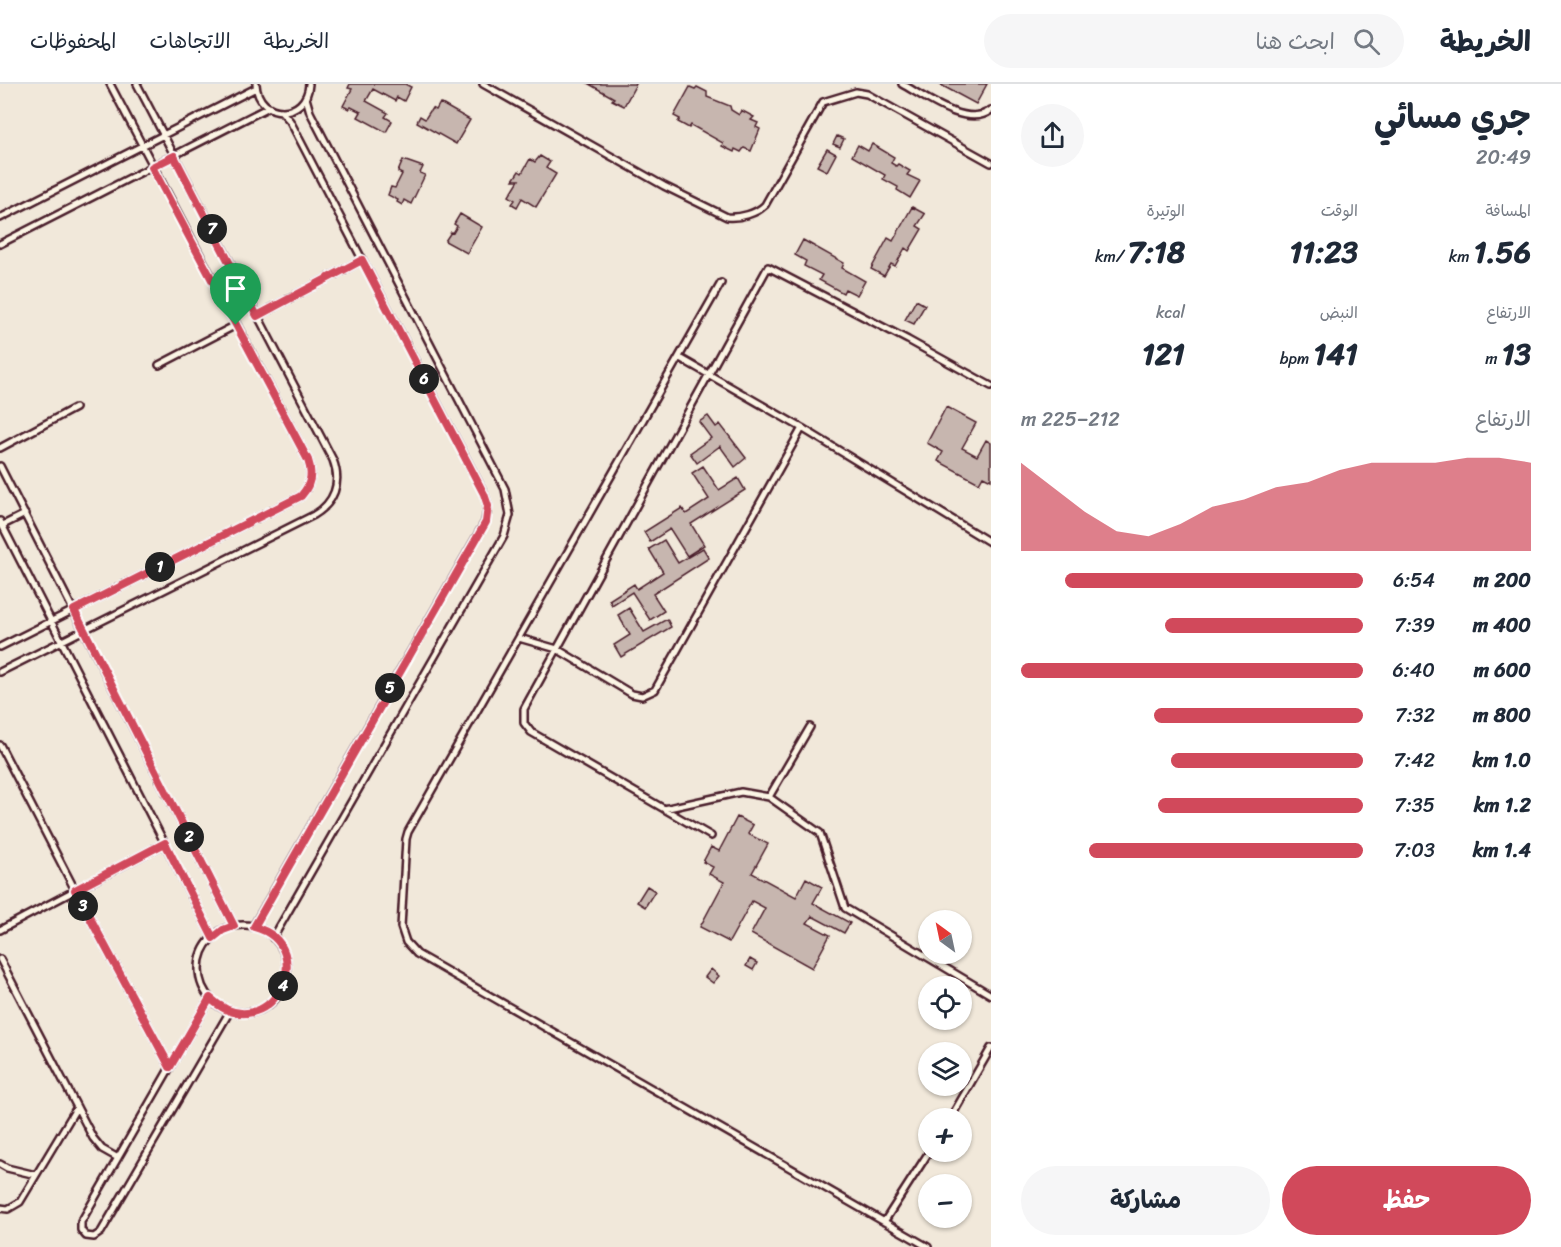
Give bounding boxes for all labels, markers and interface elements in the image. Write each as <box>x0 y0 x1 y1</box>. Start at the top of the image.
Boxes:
search box <box>984 14 1404 68</box>
text: الخريطة <box>1440 17 1531 66</box>
text: المحفوظات <box>30 22 116 60</box>
text: الاتجاهات <box>149 22 231 60</box>
text: الخريطة <box>264 22 329 60</box>
text: ابحث هنا <box>1256 22 1335 61</box>
icon: search <box>1350 25 1383 58</box>
text: جري مسائي <box>1374 88 1531 146</box>
button: share <box>1021 104 1084 167</box>
text: 20:49 <box>1476 140 1531 175</box>
text: الوتيرة <box>1146 196 1185 225</box>
text: الوقت <box>1321 196 1358 225</box>
text: المسافة <box>1485 196 1531 225</box>
pin: 7 <box>197 214 227 244</box>
text: 7 <box>207 214 217 243</box>
text: 7:18 <box>1128 225 1185 279</box>
text: 11:23 <box>1289 225 1358 279</box>
text: 1.56 <box>1474 225 1531 279</box>
text: /km <box>1095 242 1128 271</box>
text: km <box>1449 242 1474 271</box>
pin <box>210 263 261 325</box>
icon: arrive <box>219 272 252 305</box>
text: kcal <box>1156 298 1185 327</box>
text: النبض <box>1320 298 1358 327</box>
text: الارتفاع <box>1486 298 1531 327</box>
text: 121 <box>1142 327 1185 381</box>
text: 141 <box>1314 327 1358 381</box>
text: 13 <box>1502 327 1531 381</box>
text: bpm <box>1280 344 1314 373</box>
text: m <box>1485 344 1502 373</box>
pin: 6 <box>409 364 439 394</box>
text: 6 <box>419 364 429 393</box>
text: 212–225 m <box>1021 402 1120 437</box>
text: الارتفاع <box>1475 402 1531 437</box>
pin: 1 <box>145 552 175 582</box>
text: 1 <box>157 552 163 581</box>
text: 6:54 <box>1393 563 1435 598</box>
text: 200 m <box>1474 563 1531 598</box>
text: 7:39 <box>1394 608 1435 643</box>
text: 400 m <box>1473 608 1531 643</box>
text: 6:40 <box>1392 653 1435 688</box>
text: 600 m <box>1474 653 1531 688</box>
pin: 5 <box>375 673 405 703</box>
text: 5 <box>385 673 395 702</box>
text: 7:32 <box>1395 698 1435 733</box>
text: 800 m <box>1473 698 1531 733</box>
text: 7:42 <box>1394 743 1435 778</box>
text: 1.0 km <box>1473 743 1531 778</box>
text: 7:35 <box>1394 788 1435 823</box>
text: 1.2 km <box>1474 788 1531 823</box>
pin: 2 <box>174 822 204 852</box>
text: 2 <box>184 822 194 851</box>
text: 7:03 <box>1394 833 1435 868</box>
text: 1.4 km <box>1473 833 1531 868</box>
pin: 3 <box>68 891 98 921</box>
text: 3 <box>79 891 87 920</box>
north arrow <box>918 910 972 964</box>
map controls <box>918 910 972 1228</box>
pin: 4 <box>268 971 298 1001</box>
text: 4 <box>278 971 288 1000</box>
button: locate <box>918 976 972 1030</box>
button: layers <box>918 1042 972 1096</box>
button: + <box>918 1108 972 1162</box>
button: مشاركة <box>1021 1166 1270 1235</box>
button: حفظ <box>1282 1166 1531 1235</box>
button: − <box>918 1174 972 1228</box>

